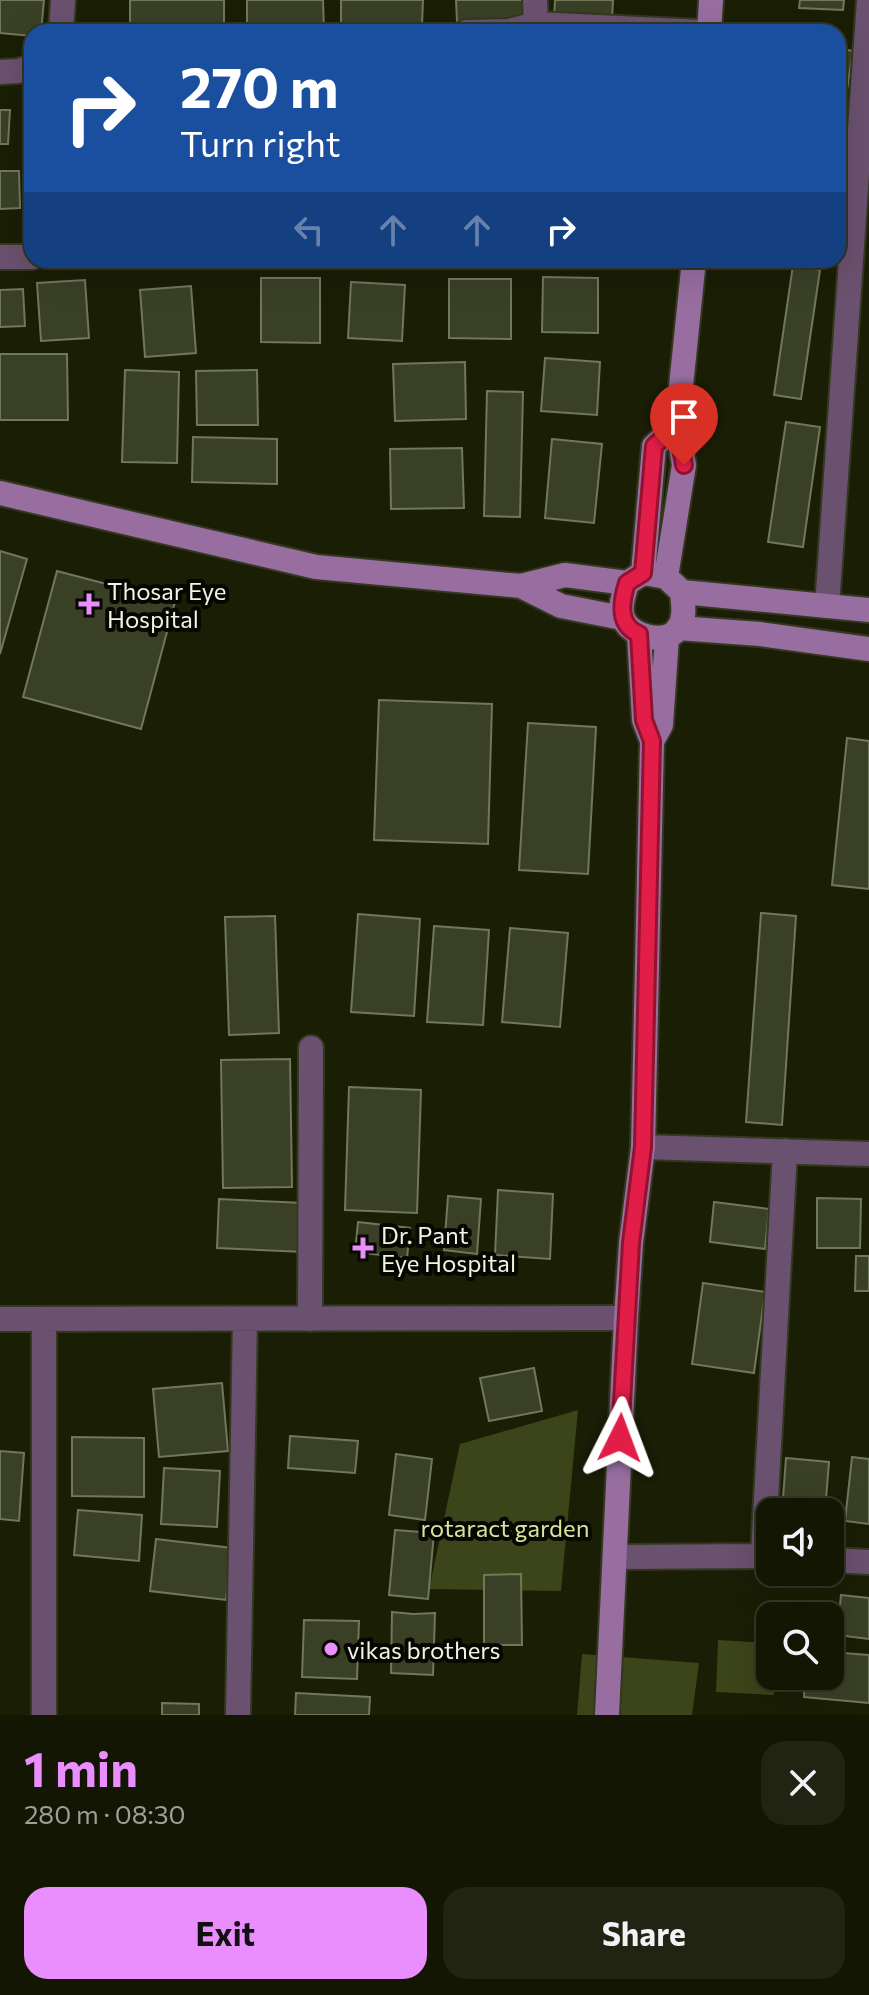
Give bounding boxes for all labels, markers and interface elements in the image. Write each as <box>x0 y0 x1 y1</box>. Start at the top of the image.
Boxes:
text: 270 m <box>180 51 339 120</box>
icon: right <box>48 56 152 160</box>
text: Turn right <box>180 120 341 164</box>
icon: left <box>287 208 331 252</box>
icon: ahead <box>371 208 415 252</box>
icon: ahead <box>455 208 499 252</box>
icon: right <box>539 208 583 252</box>
pin <box>650 383 718 465</box>
icon: arrive <box>662 395 706 439</box>
place label: Thosar Eye Hospital <box>107 576 226 633</box>
marker: Thosar Eye Hospital <box>78 593 100 615</box>
place label: Dr. Pant Eye Hospital <box>381 1220 516 1277</box>
marker: Dr. Pant Eye Hospital <box>352 1237 374 1259</box>
position arrow <box>578 1396 662 1480</box>
map controls <box>756 1498 844 1690</box>
button: sound <box>756 1498 844 1586</box>
park label: rotaract garden <box>421 1513 589 1542</box>
button: search <box>756 1602 844 1690</box>
place label: vikas brothers <box>347 1635 500 1664</box>
marker: vikas brothers <box>322 1640 340 1658</box>
text: 1 min <box>24 1738 138 1797</box>
button: close <box>761 1741 845 1825</box>
text: 280 m · 08:30 <box>24 1798 186 1829</box>
button: Exit <box>24 1887 427 1979</box>
button: Share <box>443 1887 845 1979</box>

